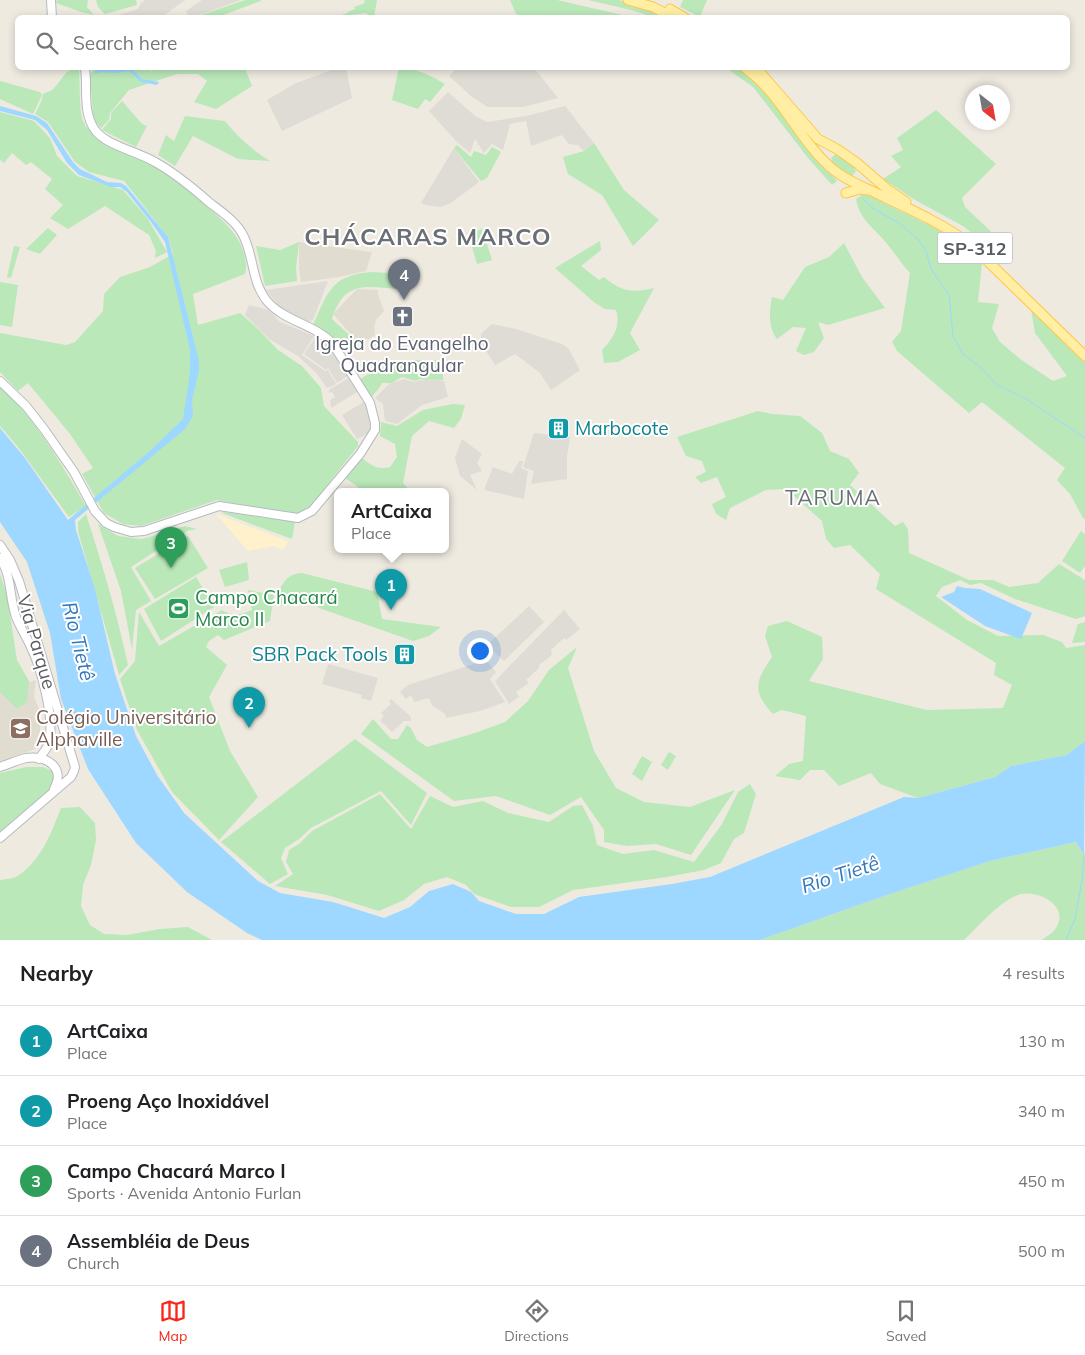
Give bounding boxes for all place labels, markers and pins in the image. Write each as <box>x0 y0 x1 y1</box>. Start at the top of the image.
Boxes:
pin: 4 <box>388 259 420 300</box>
church icon: Igreja do Evangelho Quadrangular <box>390 305 414 329</box>
place label: Igreja do Evangelho Quadrangular <box>315 331 489 377</box>
building icon: Marbocote <box>547 416 571 440</box>
place label: Marbocote <box>575 416 669 440</box>
pin: 3 <box>155 527 187 568</box>
pin: 1 <box>375 569 407 610</box>
place label: Campo Chacará Marco II <box>195 585 338 631</box>
sports icon: Campo Chacará Marco II <box>167 596 191 620</box>
place label: SBR Pack Tools <box>252 642 388 666</box>
building icon: SBR Pack Tools <box>392 642 416 666</box>
pin: 2 <box>233 687 265 728</box>
place label: Colégio Universitário Alphaville <box>36 705 217 751</box>
school or university icon: Colégio Universitário Alphaville <box>8 716 32 740</box>

